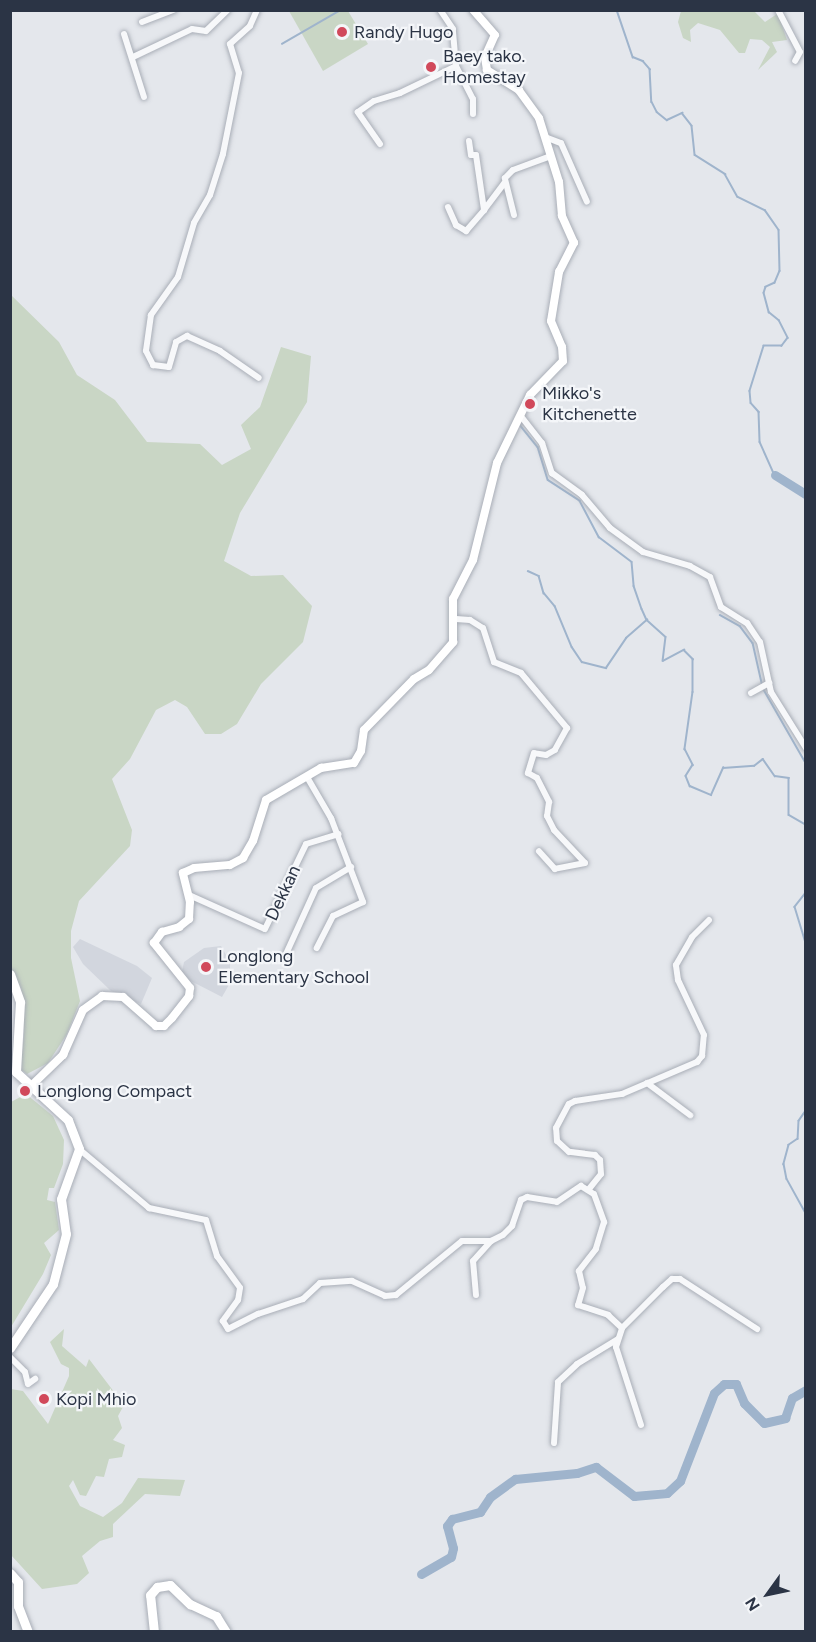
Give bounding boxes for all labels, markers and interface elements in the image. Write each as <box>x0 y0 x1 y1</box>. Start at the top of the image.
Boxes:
place label: Randy Hugo <box>354 21 454 43</box>
marker: Randy Hugo <box>335 25 349 39</box>
place label: Baey tako. Homestay <box>443 46 526 88</box>
marker: Baey tako. Homestay <box>424 60 438 74</box>
place label: Mikko's Kitchenette <box>542 383 637 426</box>
marker: Mikko's Kitchenette <box>523 397 537 411</box>
street label: Dekkan <box>261 862 305 924</box>
place label: Longlong Elementary School <box>218 946 369 988</box>
marker: Longlong Elementary School <box>199 960 213 974</box>
place label: Longlong Compact <box>37 1080 192 1102</box>
marker: Longlong Compact <box>18 1084 32 1098</box>
place label: Kopi Mhio <box>56 1388 136 1410</box>
marker: Kopi Mhio <box>37 1392 51 1406</box>
north arrow <box>738 1564 798 1624</box>
text: N <box>741 1594 764 1614</box>

